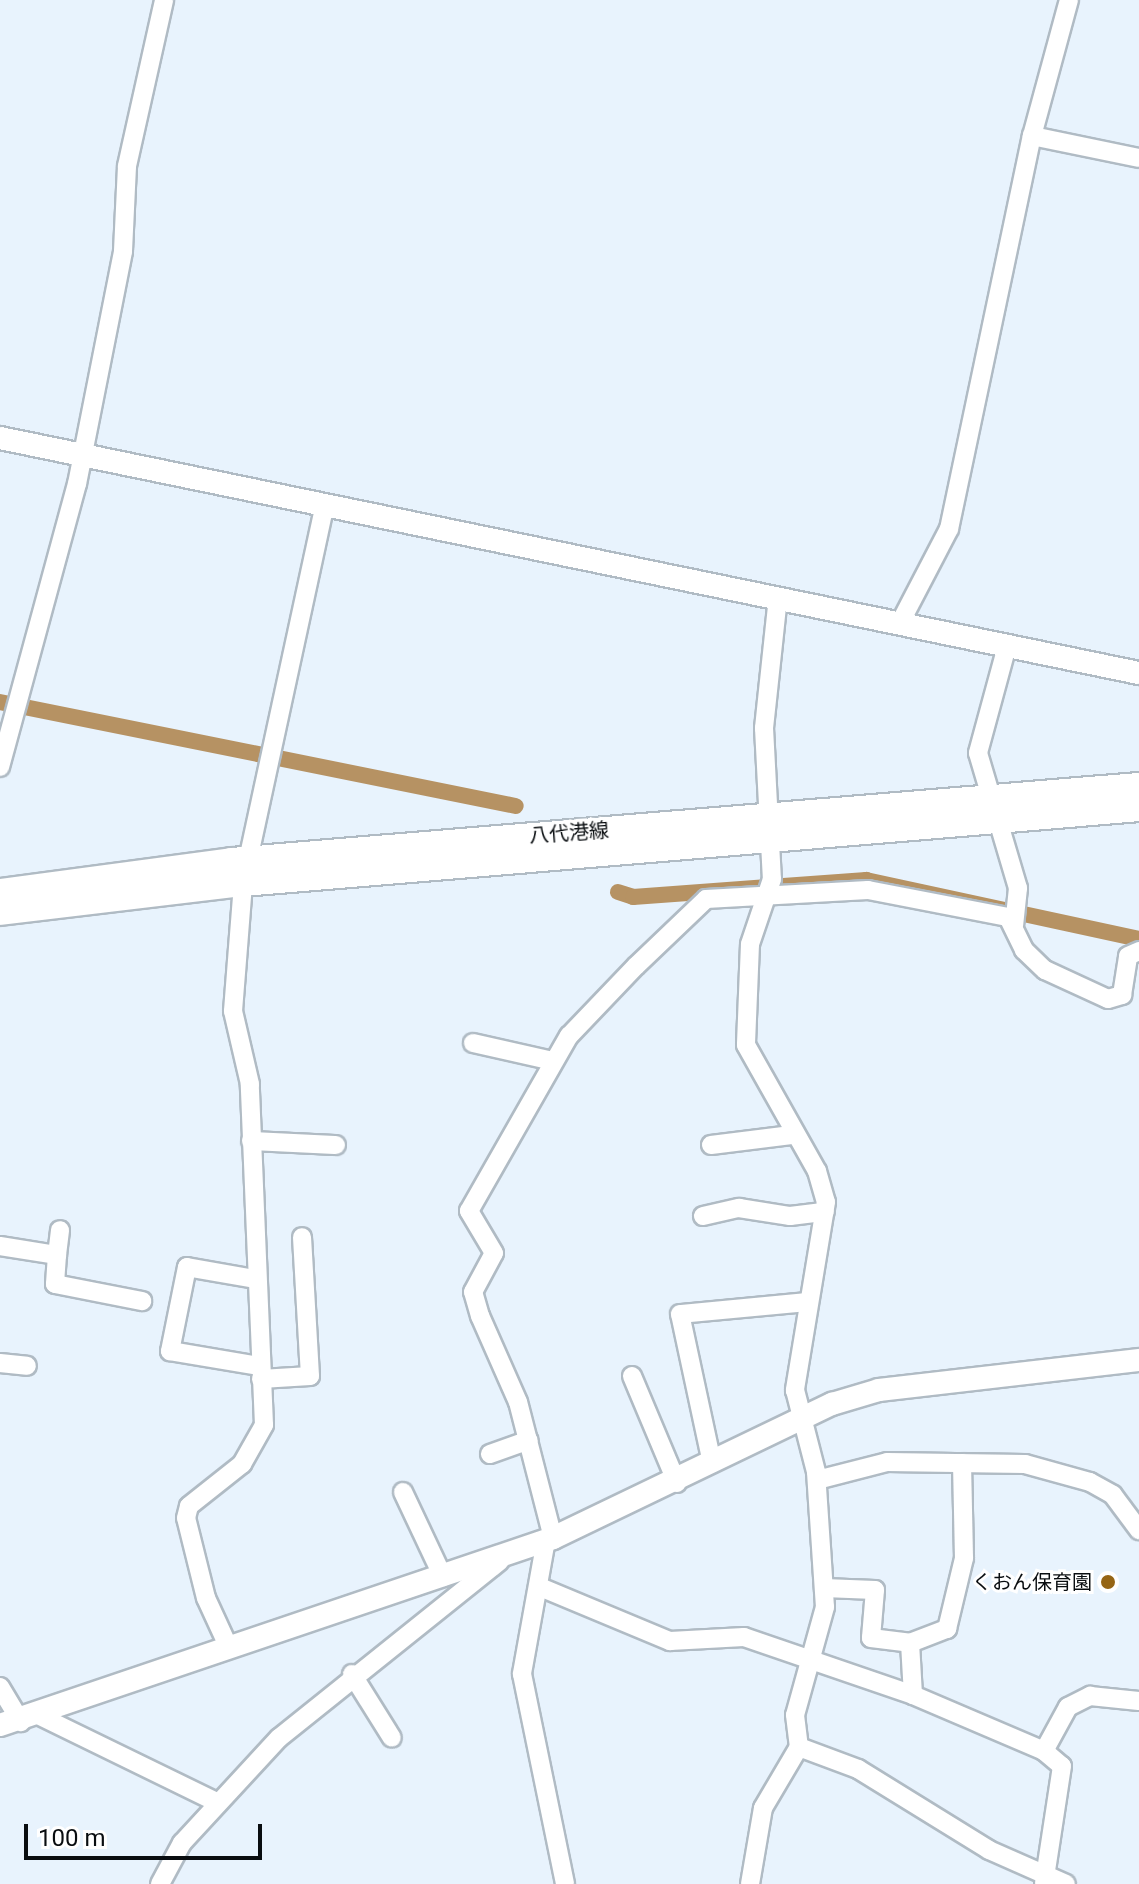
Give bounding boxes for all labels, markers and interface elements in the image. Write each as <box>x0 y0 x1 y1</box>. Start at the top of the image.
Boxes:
street label: 八代港線 <box>528 818 610 848</box>
place label: くおん保育園 <box>972 1570 1092 1594</box>
marker: くおん保育園 <box>1099 1573 1117 1591</box>
scale bar <box>28 1808 266 1858</box>
text: 100 m <box>38 1824 105 1852</box>

